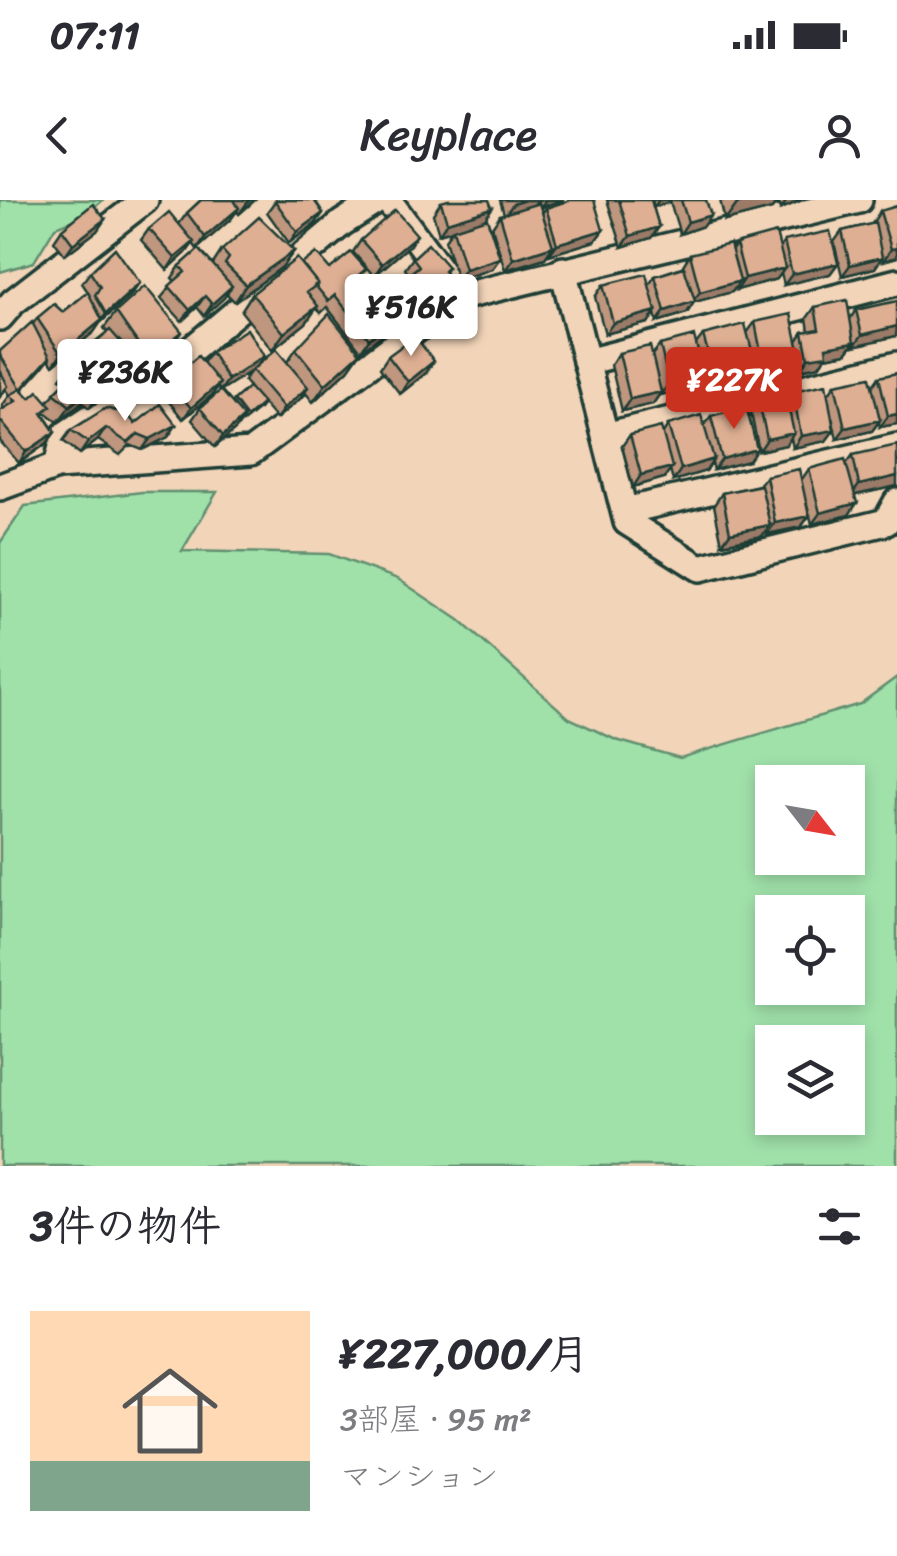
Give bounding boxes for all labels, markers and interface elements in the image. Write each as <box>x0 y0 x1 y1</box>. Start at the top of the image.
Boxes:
text: 07:11 <box>50 2 140 69</box>
text: Keyplace <box>360 95 537 175</box>
icon: back <box>30 108 85 163</box>
icon: person <box>812 108 867 163</box>
pin: ¥516K <box>341 274 481 359</box>
text: ¥516K <box>367 278 455 335</box>
pin: ¥236K <box>55 339 195 424</box>
text: ¥236K <box>79 343 171 400</box>
pin: ¥227K <box>664 347 804 432</box>
text: ¥227K <box>688 351 780 408</box>
north arrow <box>755 765 865 875</box>
map controls <box>755 765 865 1135</box>
button: locate <box>755 895 865 1005</box>
button: layers <box>755 1025 865 1135</box>
text: 3件の物件 <box>30 1189 221 1263</box>
icon: filters <box>812 1199 867 1254</box>
text: ¥227,000/月 <box>340 1317 590 1391</box>
icon: home <box>110 1351 230 1471</box>
text: 3部屋 · 95 m² <box>340 1391 531 1448</box>
text: マンション <box>340 1448 499 1505</box>

